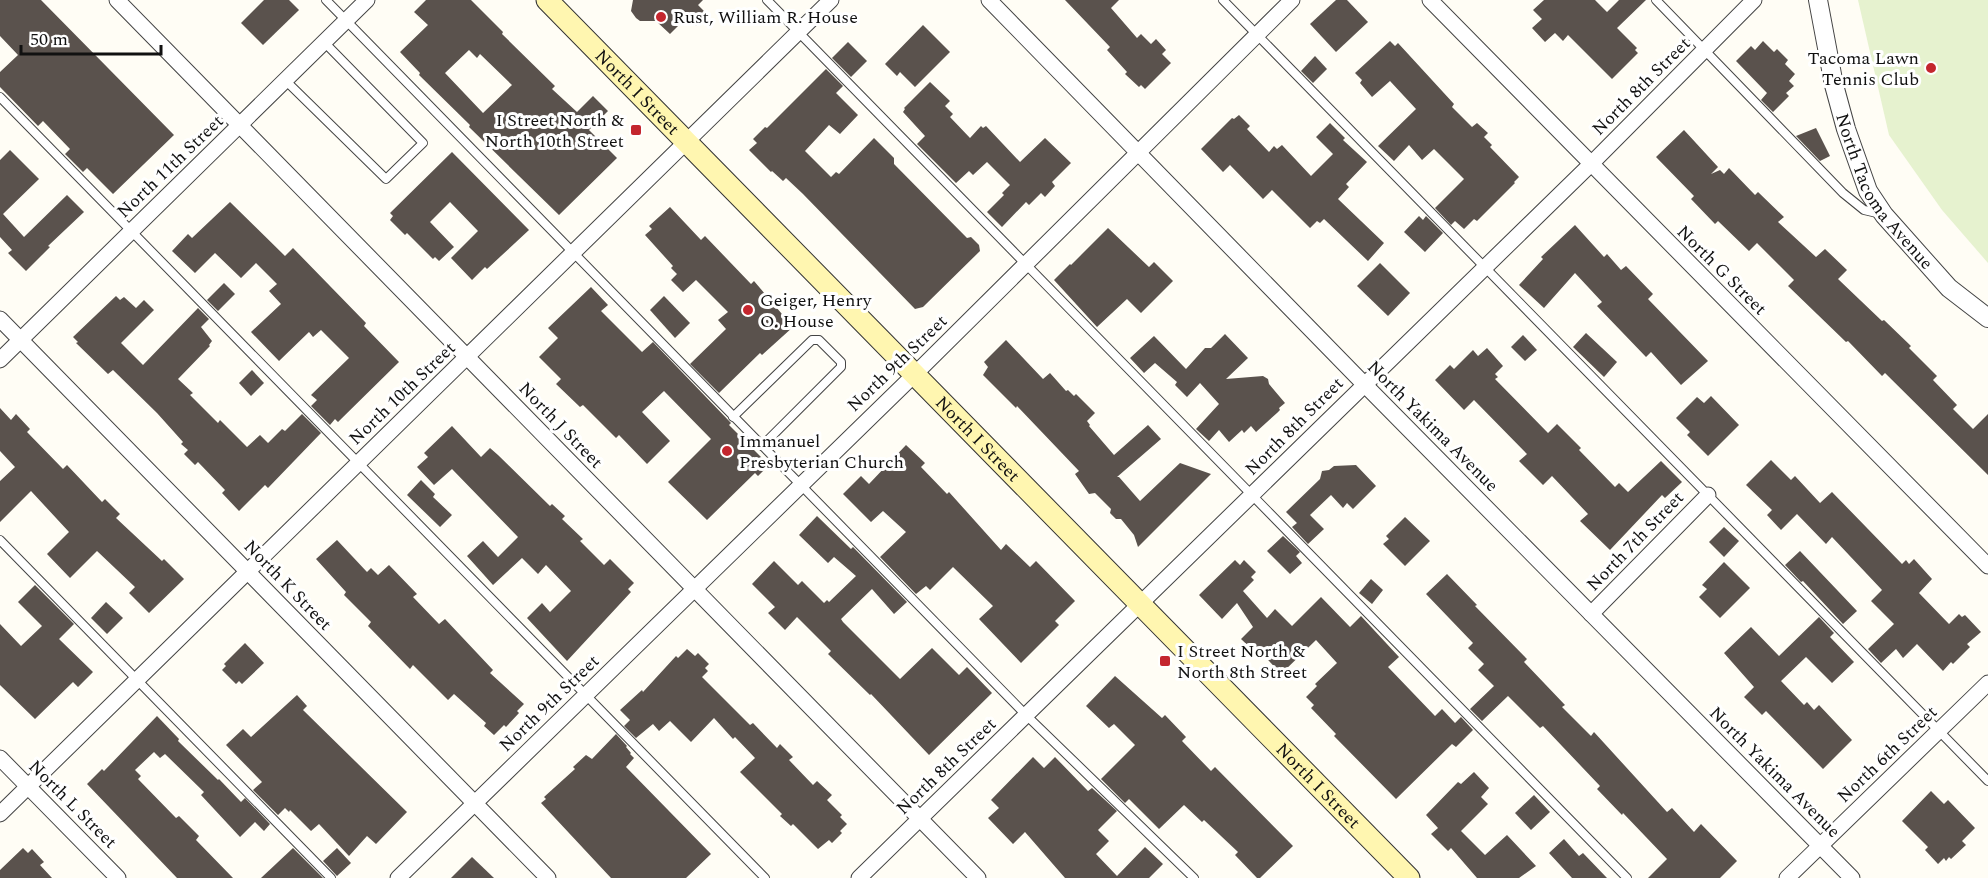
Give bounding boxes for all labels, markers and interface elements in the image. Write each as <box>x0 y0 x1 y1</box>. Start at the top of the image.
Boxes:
place label: Rust, William R. House <box>673 4 858 31</box>
marker: Rust, William R. House <box>654 10 668 24</box>
scale bar <box>21 18 160 56</box>
text: 50 m <box>30 26 68 53</box>
street label: North 8th Street <box>1586 31 1697 142</box>
street label: North I Street <box>588 43 686 142</box>
place label: Tacoma Lawn Tennis Club <box>1808 45 1919 93</box>
marker: Tacoma Lawn Tennis Club <box>1924 61 1938 75</box>
place label: I Street North & North 10th Street <box>485 107 624 155</box>
street label: North 11th Street <box>111 108 230 224</box>
street label: North Tacoma Avenue <box>1828 110 1940 276</box>
marker: I Street North & North 10th Street <box>629 123 643 137</box>
street label: North G Street <box>1670 219 1773 322</box>
place label: Geiger, Henry O. House <box>760 287 873 335</box>
marker: Geiger, Henry O. House <box>741 303 755 317</box>
street label: North 9th Street <box>841 308 954 418</box>
street label: North 10th Street <box>343 335 462 451</box>
street label: North Yakima Avenue <box>1361 354 1505 498</box>
street label: North 8th Street <box>1239 371 1350 482</box>
street label: North J Street <box>512 376 609 475</box>
street label: North I Street <box>929 390 1026 488</box>
place label: Immanuel Presbyterian Church <box>739 428 904 476</box>
marker: Immanuel Presbyterian Church <box>720 444 734 458</box>
street label: North 7th Street <box>1580 485 1690 598</box>
street label: North K Street <box>237 534 338 637</box>
place label: I Street North & North 8th Street <box>1177 638 1307 686</box>
street label: North 9th Street <box>493 648 606 758</box>
marker: I Street North & North 8th Street <box>1158 654 1172 668</box>
street label: North 6th Street <box>1831 699 1944 809</box>
street label: North Yakima Avenue <box>1703 700 1847 844</box>
street label: North 8th Street <box>890 711 1003 821</box>
street label: North I Street <box>1269 737 1367 835</box>
street label: North L Street <box>22 754 123 855</box>

